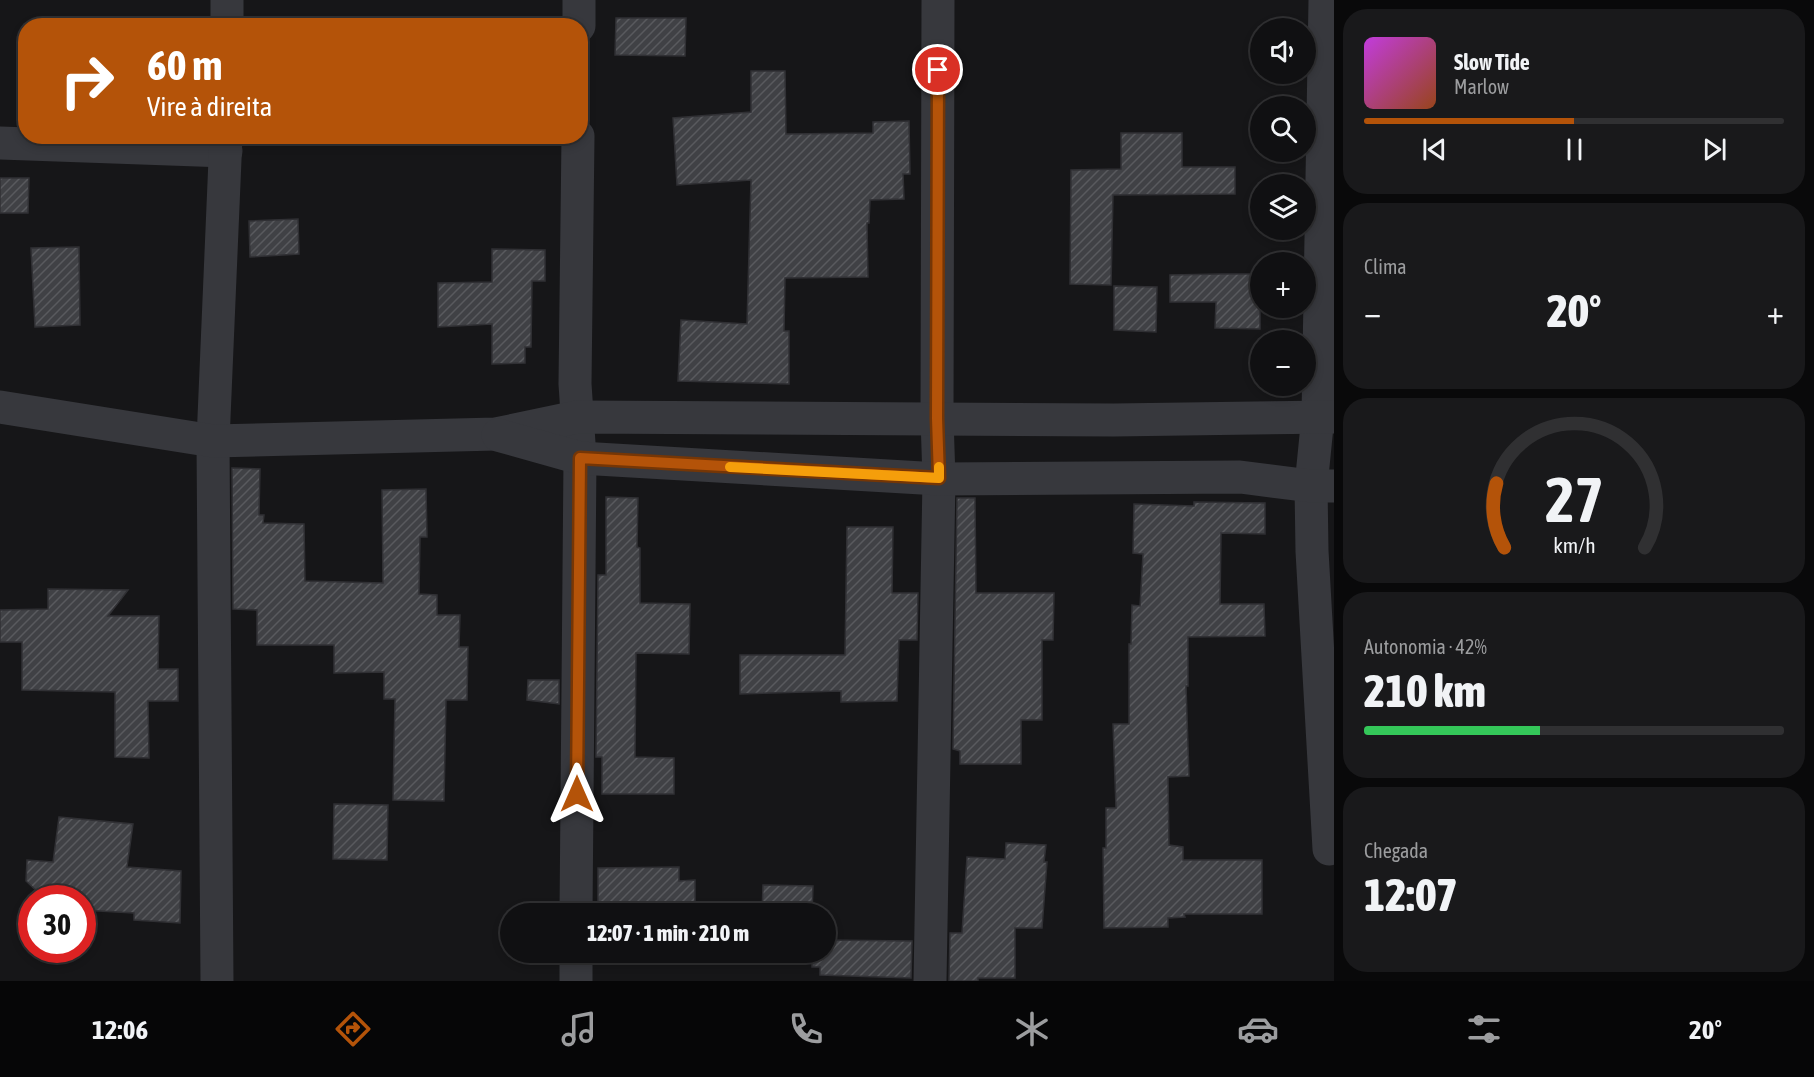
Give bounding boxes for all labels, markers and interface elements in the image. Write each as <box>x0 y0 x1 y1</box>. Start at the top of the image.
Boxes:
map controls <box>1250 18 1316 396</box>
button: sound <box>1250 18 1316 84</box>
text: 60 m <box>147 41 222 89</box>
icon: right <box>48 42 126 120</box>
pin <box>912 44 963 95</box>
text: Slow Tide <box>1454 49 1530 75</box>
icon: arrive <box>921 53 954 86</box>
text: Marlow <box>1454 75 1509 98</box>
text: Vire à direita <box>147 91 272 122</box>
button: search <box>1250 96 1316 162</box>
icon: previous <box>1418 133 1451 166</box>
icon: pause <box>1558 133 1591 166</box>
icon: next <box>1698 133 1731 166</box>
button: layers <box>1250 174 1316 240</box>
button: + <box>1250 252 1316 318</box>
text: Clima <box>1364 255 1407 278</box>
text: 20° <box>1547 285 1601 337</box>
text: − <box>1364 293 1381 331</box>
text: + <box>1767 293 1784 331</box>
button: − <box>1250 330 1316 396</box>
text: 27 <box>1545 464 1603 535</box>
text: km/h <box>1553 533 1595 558</box>
text: Autonomia · 42% <box>1364 635 1487 658</box>
text: 210 km <box>1364 665 1486 717</box>
position arrow <box>545 762 609 826</box>
text: Chegada <box>1364 839 1428 862</box>
text: 12:07 <box>1364 869 1458 921</box>
speed limit sign: 30 <box>18 885 96 963</box>
text: 12:07 · 1 min · 210 m <box>587 920 749 946</box>
icon: directions <box>332 1008 374 1050</box>
icon: music <box>558 1008 600 1050</box>
icon: phone <box>785 1008 827 1050</box>
icon: climate <box>1011 1008 1053 1050</box>
icon: car <box>1237 1008 1279 1050</box>
icon: filters <box>1463 1008 1505 1050</box>
text: 12:06 <box>92 1014 148 1045</box>
text: 20° <box>1689 1014 1722 1045</box>

